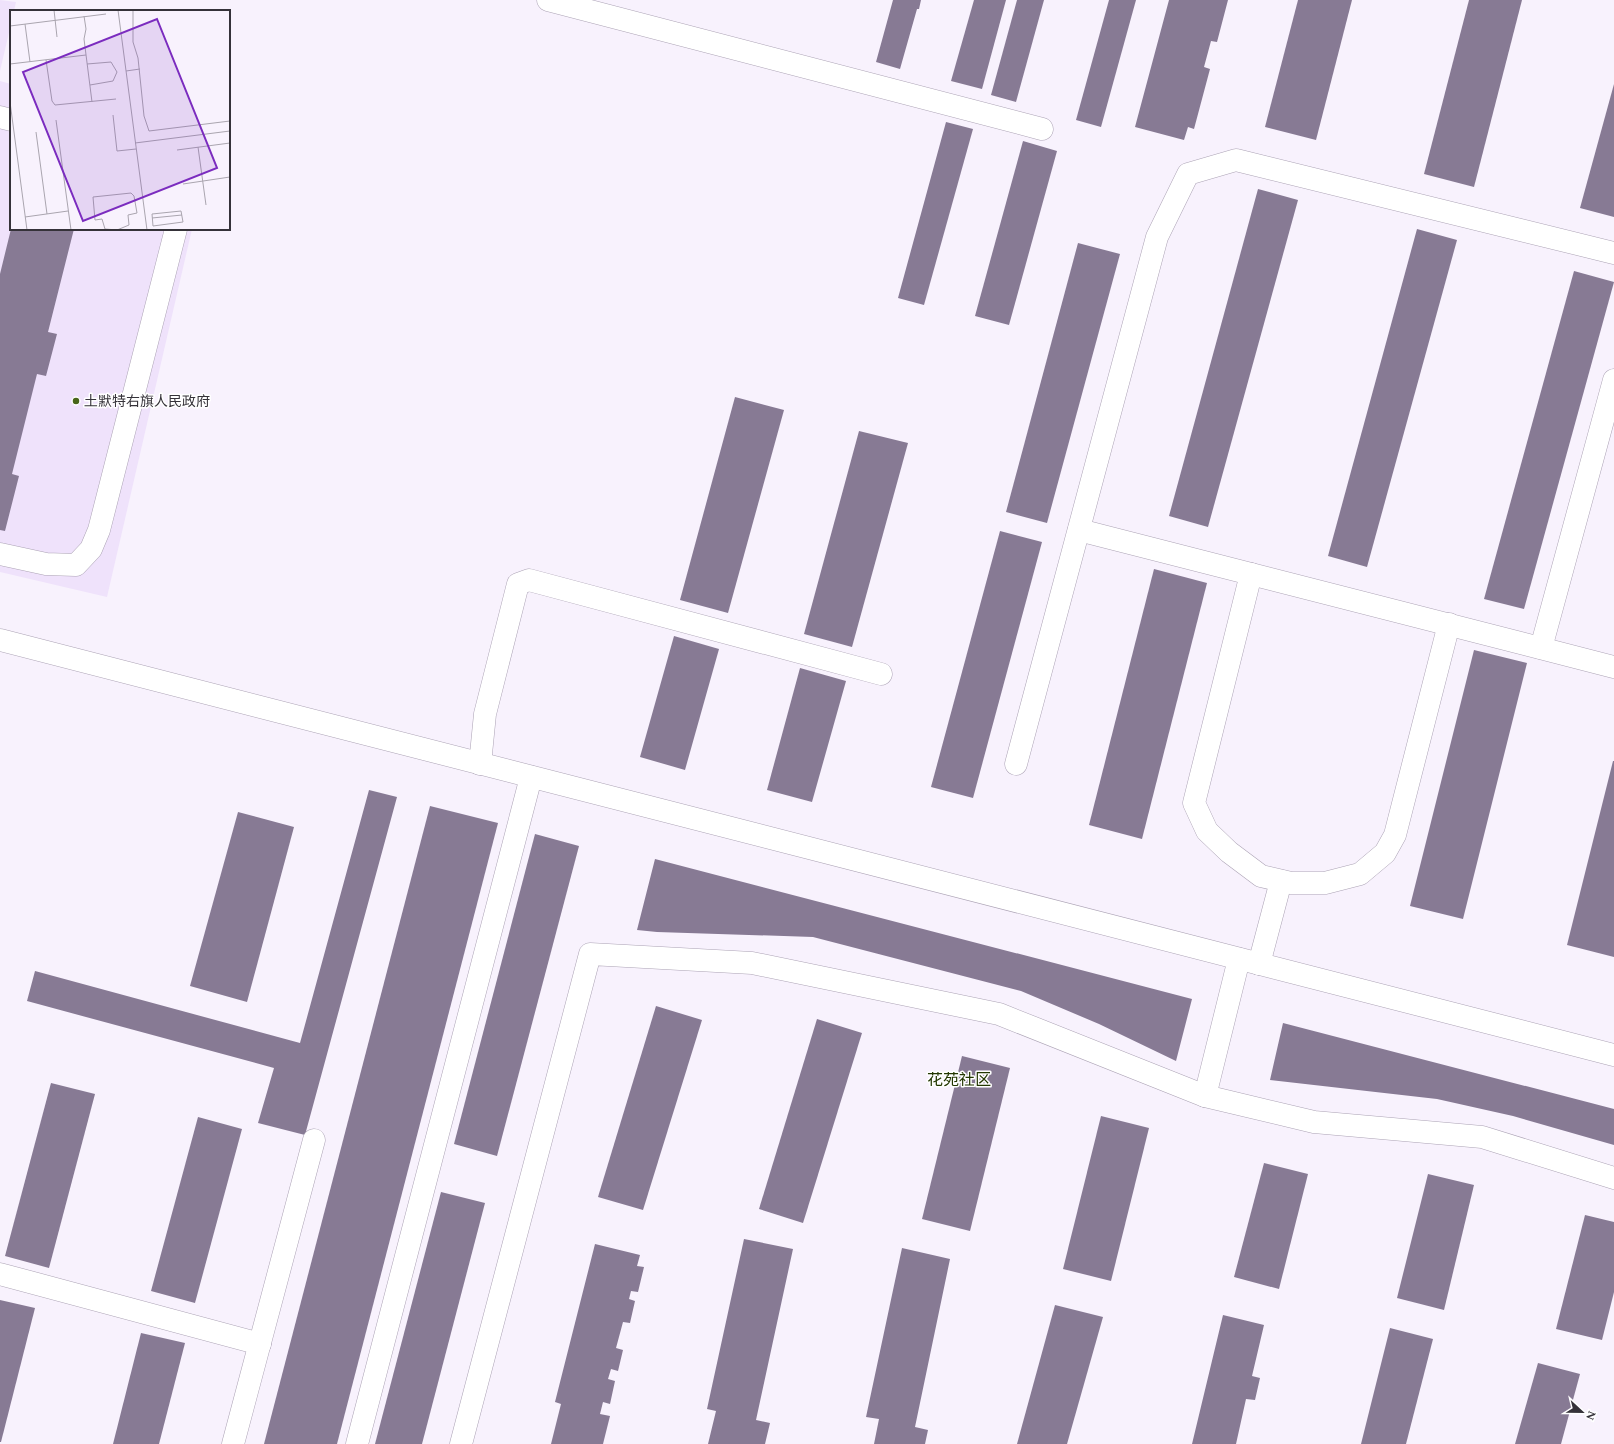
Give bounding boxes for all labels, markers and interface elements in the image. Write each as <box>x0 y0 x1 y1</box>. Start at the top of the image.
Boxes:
inset map <box>10 10 230 230</box>
place label: 土默特右旗人民政府 <box>84 391 210 412</box>
marker: 土默特右旗人民政府 <box>71 396 81 406</box>
district label: 花苑社区 <box>927 1068 991 1092</box>
north arrow <box>1562 1392 1602 1432</box>
text: N <box>1581 1408 1600 1423</box>

